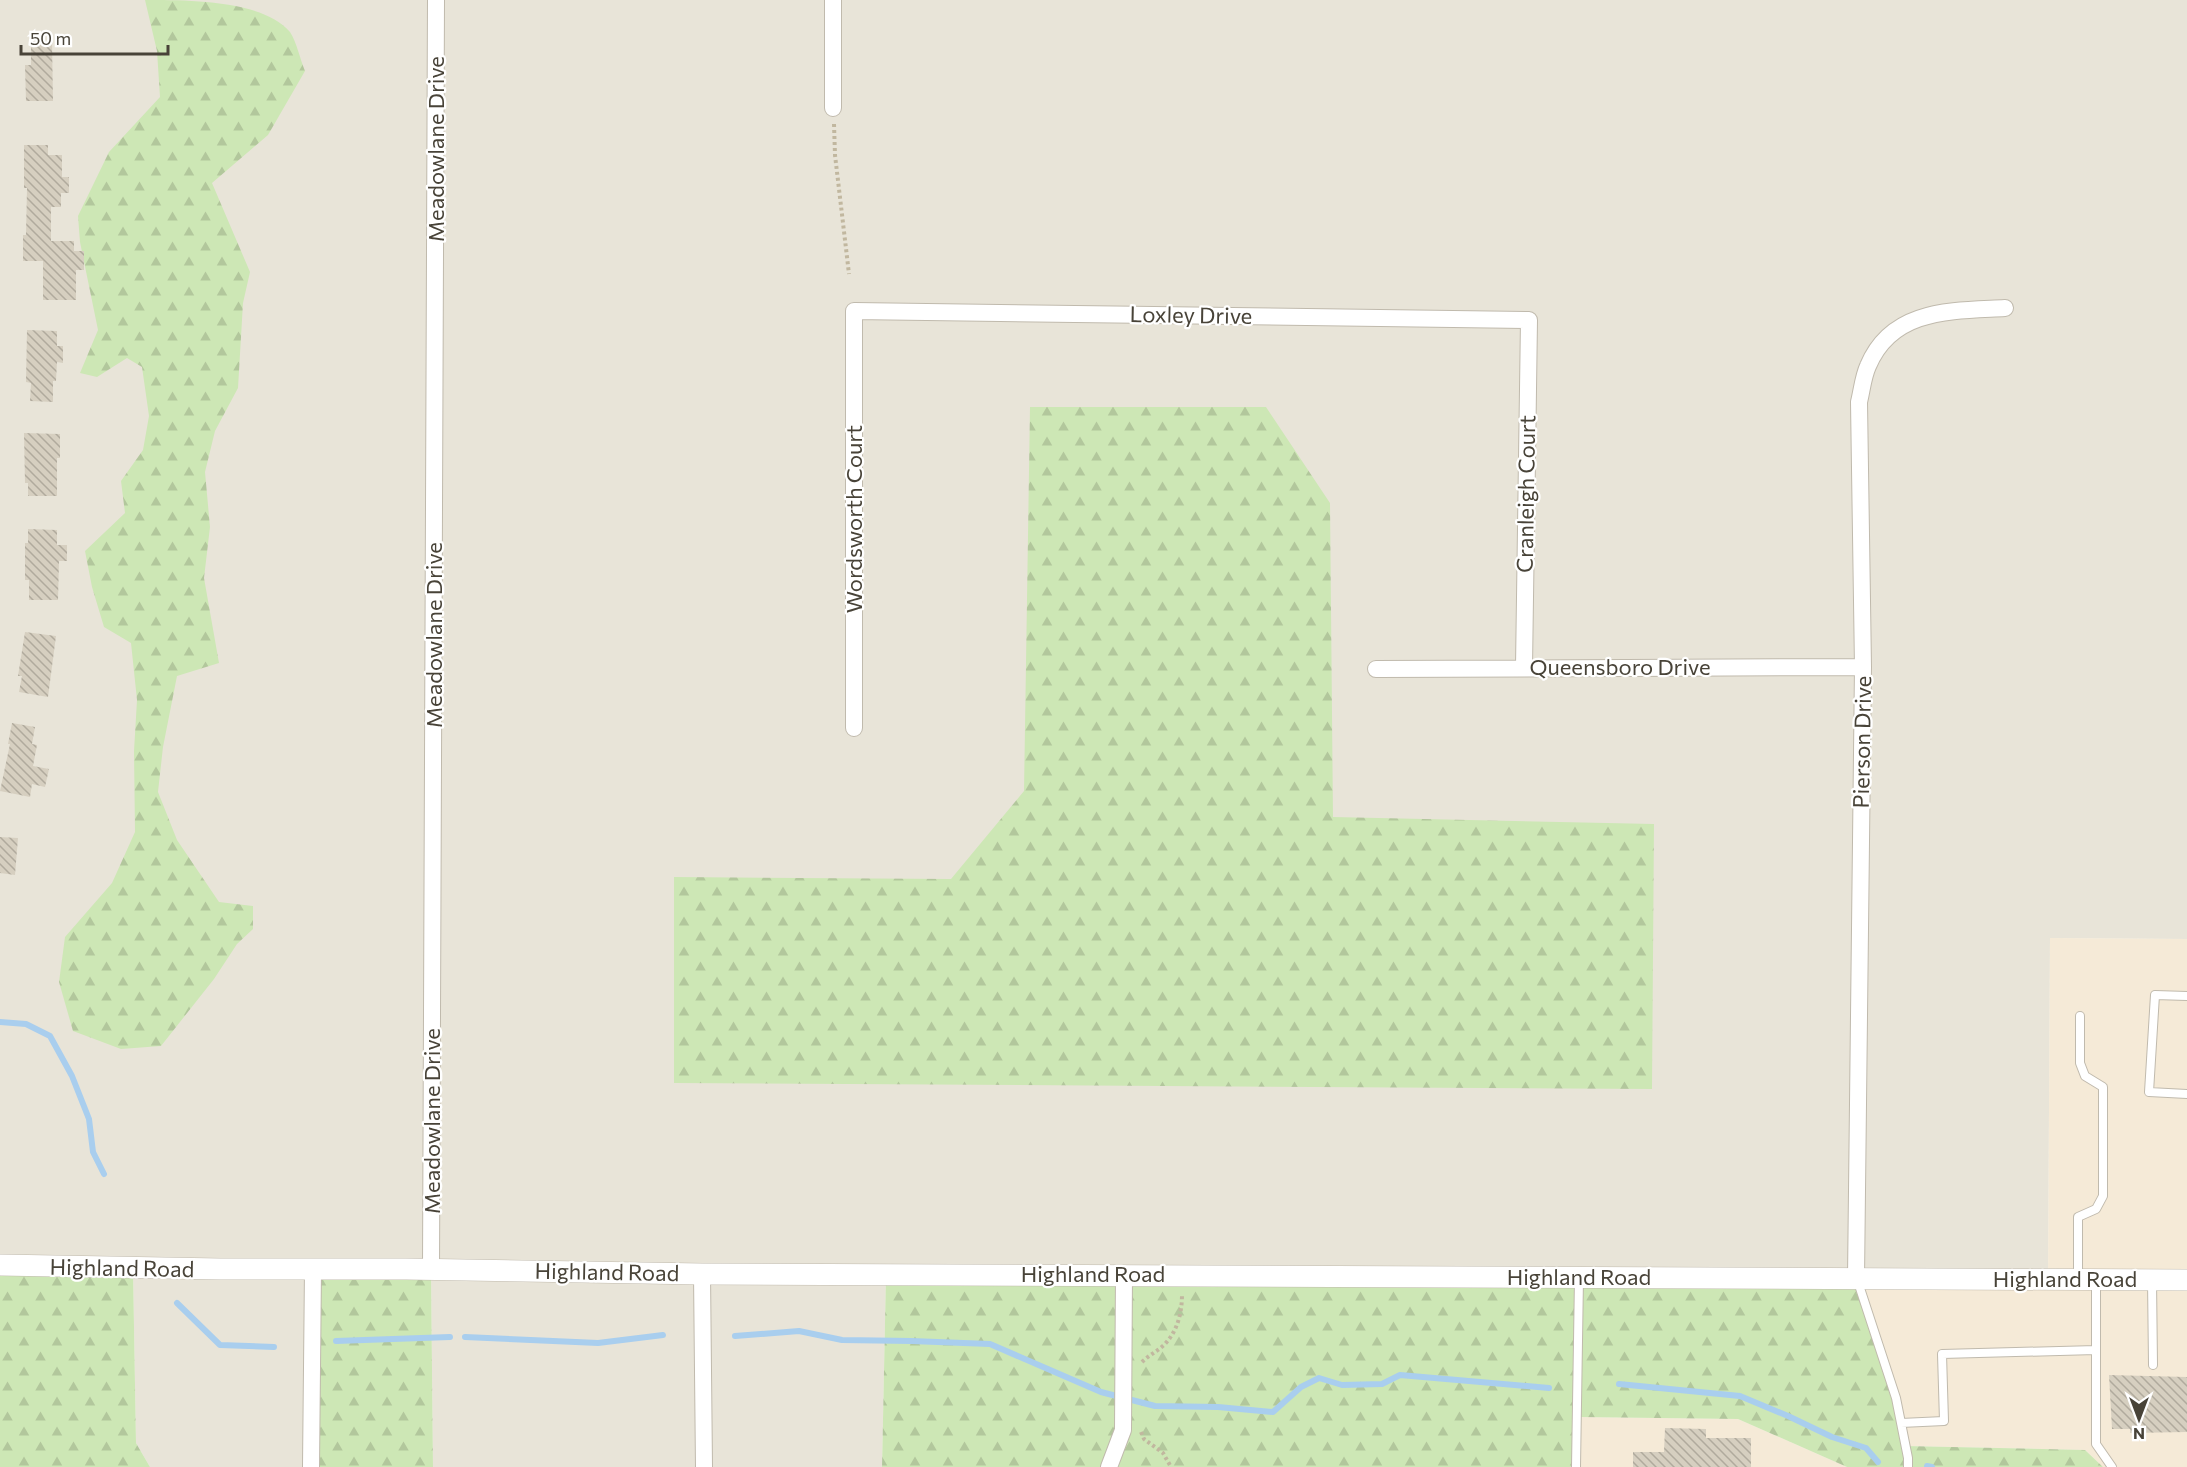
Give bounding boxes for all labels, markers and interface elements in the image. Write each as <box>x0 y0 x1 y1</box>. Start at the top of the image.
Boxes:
scale bar <box>21 18 168 56</box>
text: 50 m <box>30 27 71 49</box>
street label: Meadowlane Drive <box>422 56 449 242</box>
street label: Loxley Drive <box>1129 300 1253 329</box>
street label: Cranleigh Court <box>1511 415 1540 573</box>
street label: Wordsworth Court <box>840 425 867 613</box>
street label: Meadowlane Drive <box>420 542 447 728</box>
street label: Queensboro Drive <box>1529 653 1711 680</box>
street label: Pierson Drive <box>1847 675 1876 809</box>
street label: Meadowlane Drive <box>418 1028 445 1214</box>
street label: Highland Road <box>49 1253 195 1282</box>
street label: Highland Road <box>534 1257 680 1286</box>
street label: Highland Road <box>1021 1260 1165 1287</box>
street label: Highland Road <box>1507 1263 1651 1290</box>
street label: Highland Road <box>1993 1265 2137 1292</box>
north arrow <box>2109 1389 2169 1449</box>
text: N <box>2133 1425 2145 1444</box>

